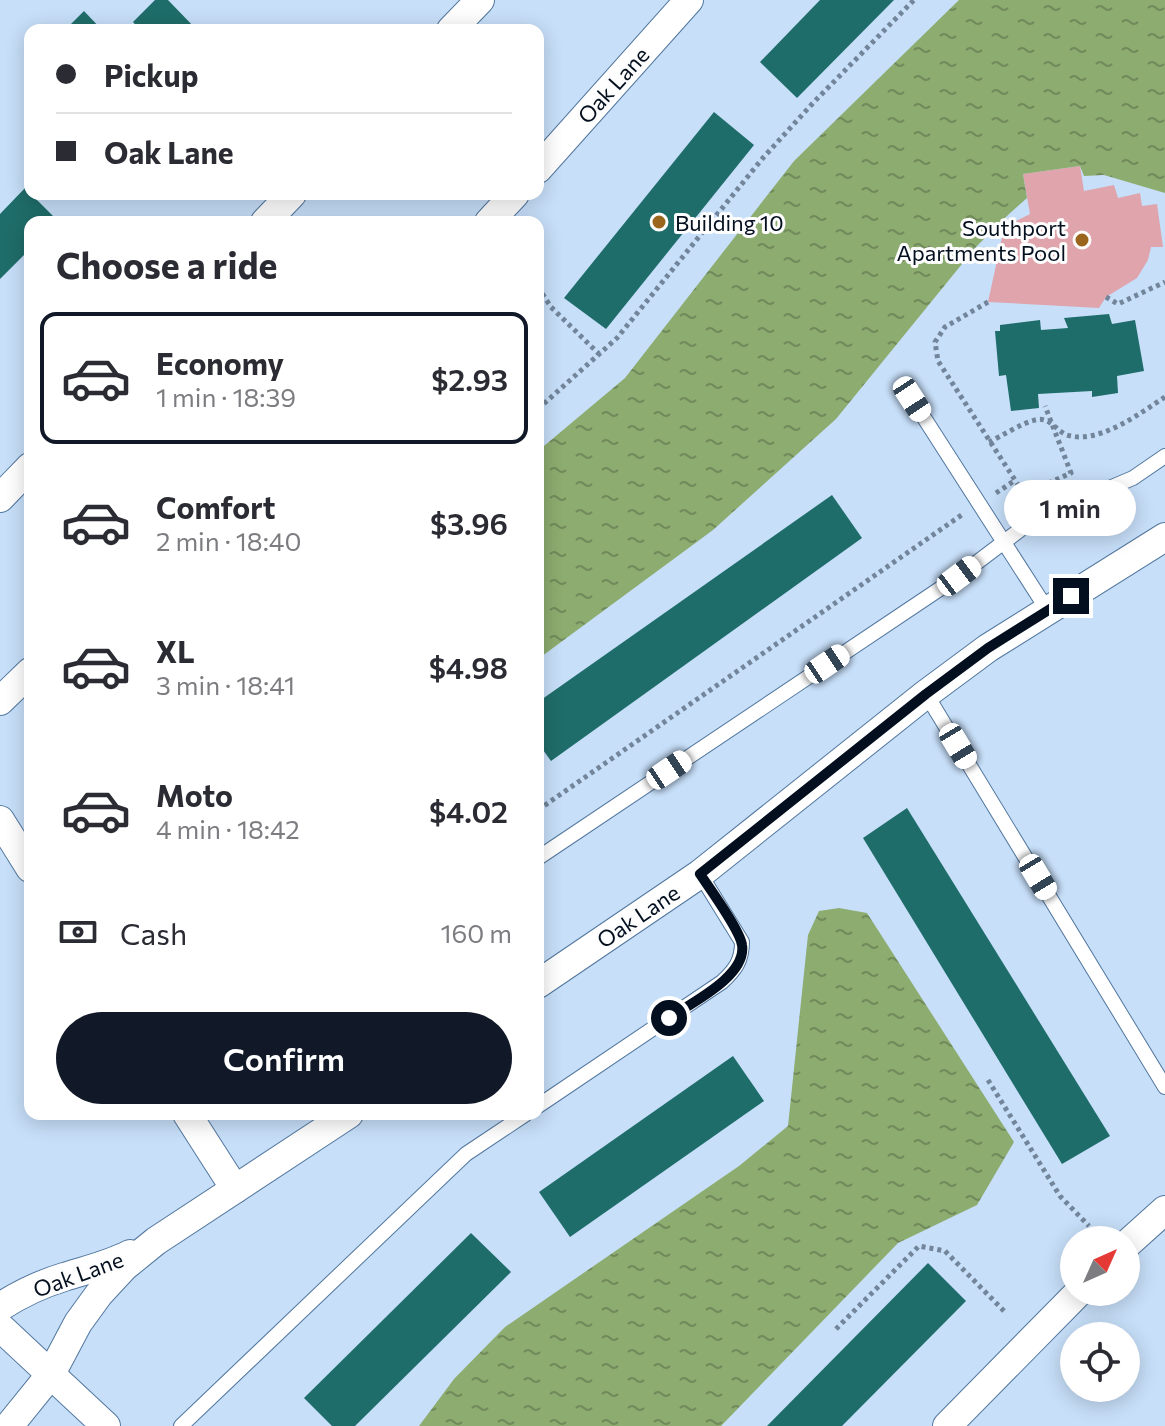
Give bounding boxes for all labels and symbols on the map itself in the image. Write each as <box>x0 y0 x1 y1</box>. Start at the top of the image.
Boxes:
street label: Oak Lane <box>572 41 654 129</box>
place label: Building 10 <box>675 209 784 236</box>
marker: Building 10 <box>650 213 668 231</box>
place label: Southport Apartments Pool <box>897 214 1066 266</box>
marker: Southport Apartments Pool <box>1073 231 1091 249</box>
car <box>889 372 935 426</box>
callout: 1 min <box>1005 480 1137 536</box>
car <box>933 552 985 600</box>
route end <box>1053 578 1089 614</box>
car <box>800 641 854 687</box>
car <box>935 719 981 773</box>
car <box>642 747 696 793</box>
car <box>1015 850 1061 904</box>
street label: Oak Lane <box>592 879 684 953</box>
route start <box>651 1000 687 1036</box>
north arrow <box>1060 1226 1140 1306</box>
street label: Oak Lane <box>29 1245 127 1303</box>

